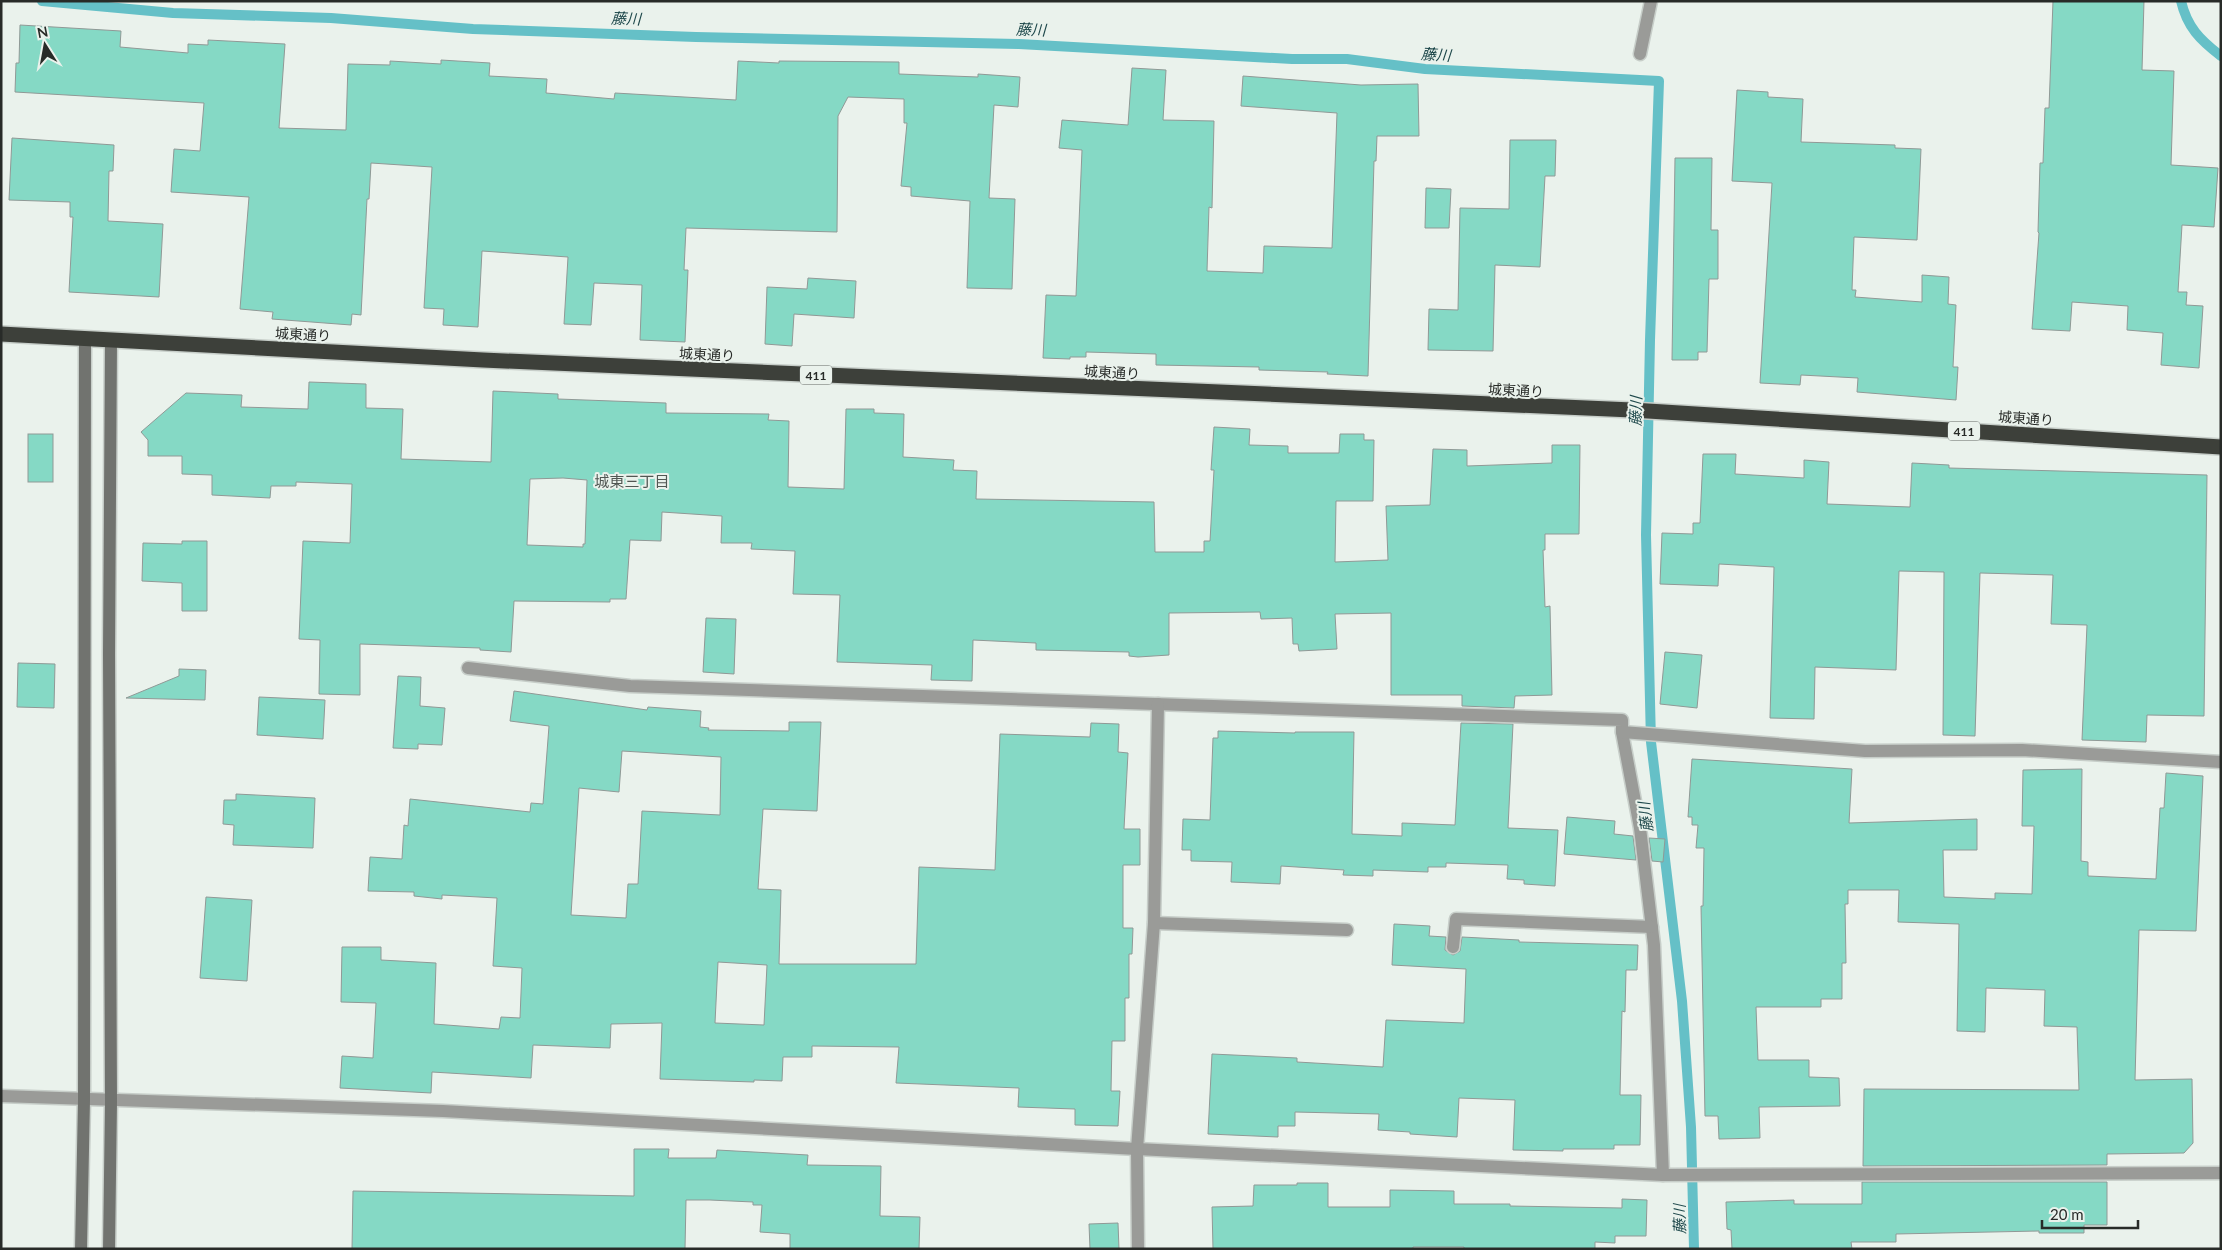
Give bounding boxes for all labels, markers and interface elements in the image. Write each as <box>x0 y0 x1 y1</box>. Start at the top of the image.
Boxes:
water label: 藤川 <box>611 8 643 28</box>
water label: 藤川 <box>1016 19 1048 39</box>
north arrow <box>20 20 70 70</box>
text: N <box>36 22 49 41</box>
water label: 藤川 <box>1420 44 1454 64</box>
street label: 城東通り <box>275 324 331 344</box>
street label: 城東通り <box>679 344 735 364</box>
street label: 城東通り <box>1084 362 1140 382</box>
road number: 411 <box>800 366 832 384</box>
street label: 城東通り <box>1488 380 1544 400</box>
water label: 藤川 <box>1625 394 1645 426</box>
street label: 城東通り <box>1997 408 2055 428</box>
road number: 411 <box>1948 422 1980 441</box>
district label: 城東三丁目 <box>594 472 670 490</box>
water label: 藤川 <box>1634 799 1656 833</box>
scale bar <box>2042 1198 2138 1230</box>
water label: 藤川 <box>1670 1202 1688 1234</box>
text: 20 m <box>2050 1205 2084 1223</box>

